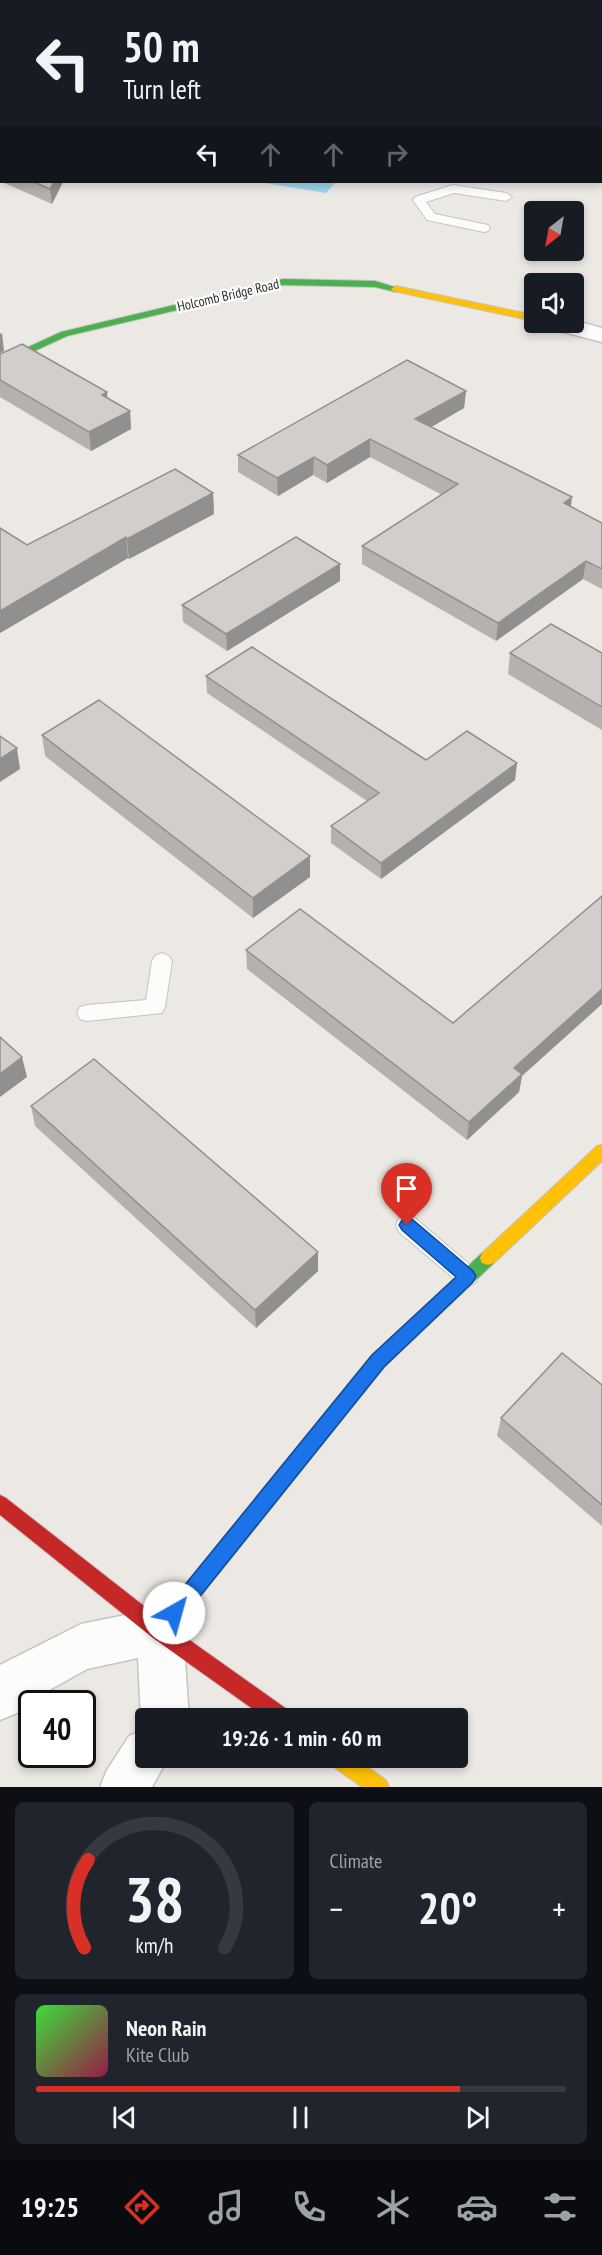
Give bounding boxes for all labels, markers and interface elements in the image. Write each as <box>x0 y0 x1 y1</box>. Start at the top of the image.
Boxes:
text: 50 m <box>123 19 200 74</box>
icon: left <box>24 24 102 102</box>
text: Turn left <box>123 72 201 106</box>
icon: left <box>191 138 224 171</box>
icon: ahead <box>254 138 287 171</box>
icon: ahead <box>317 138 350 171</box>
icon: right <box>380 138 413 171</box>
north arrow <box>524 201 584 261</box>
map controls <box>524 201 584 333</box>
button: sound <box>524 273 584 333</box>
street label: Holcomb Bridge Road <box>175 275 281 315</box>
pin <box>381 1163 432 1225</box>
icon: arrive <box>390 1172 423 1205</box>
position arrow <box>142 1581 206 1645</box>
speed limit sign: 40 <box>18 1690 96 1768</box>
text: 19:26 · 1 min · 60 m <box>222 1724 381 1752</box>
text: Climate <box>330 1848 382 1874</box>
text: 38 <box>124 1858 184 1939</box>
text: 20° <box>418 1878 477 1936</box>
text: − <box>330 1887 343 1930</box>
text: + <box>552 1887 566 1930</box>
text: km/h <box>135 1931 173 1959</box>
text: Neon Rain <box>126 2014 206 2042</box>
text: Kite Club <box>126 2042 189 2068</box>
icon: previous <box>108 2101 141 2134</box>
icon: pause <box>284 2101 317 2134</box>
icon: next <box>461 2101 494 2134</box>
icon: directions <box>121 2186 163 2228</box>
icon: music <box>205 2186 247 2228</box>
icon: phone <box>288 2186 330 2228</box>
icon: climate <box>372 2186 414 2228</box>
icon: car <box>456 2186 498 2228</box>
icon: filters <box>539 2186 581 2228</box>
text: 19:25 <box>21 2190 79 2224</box>

